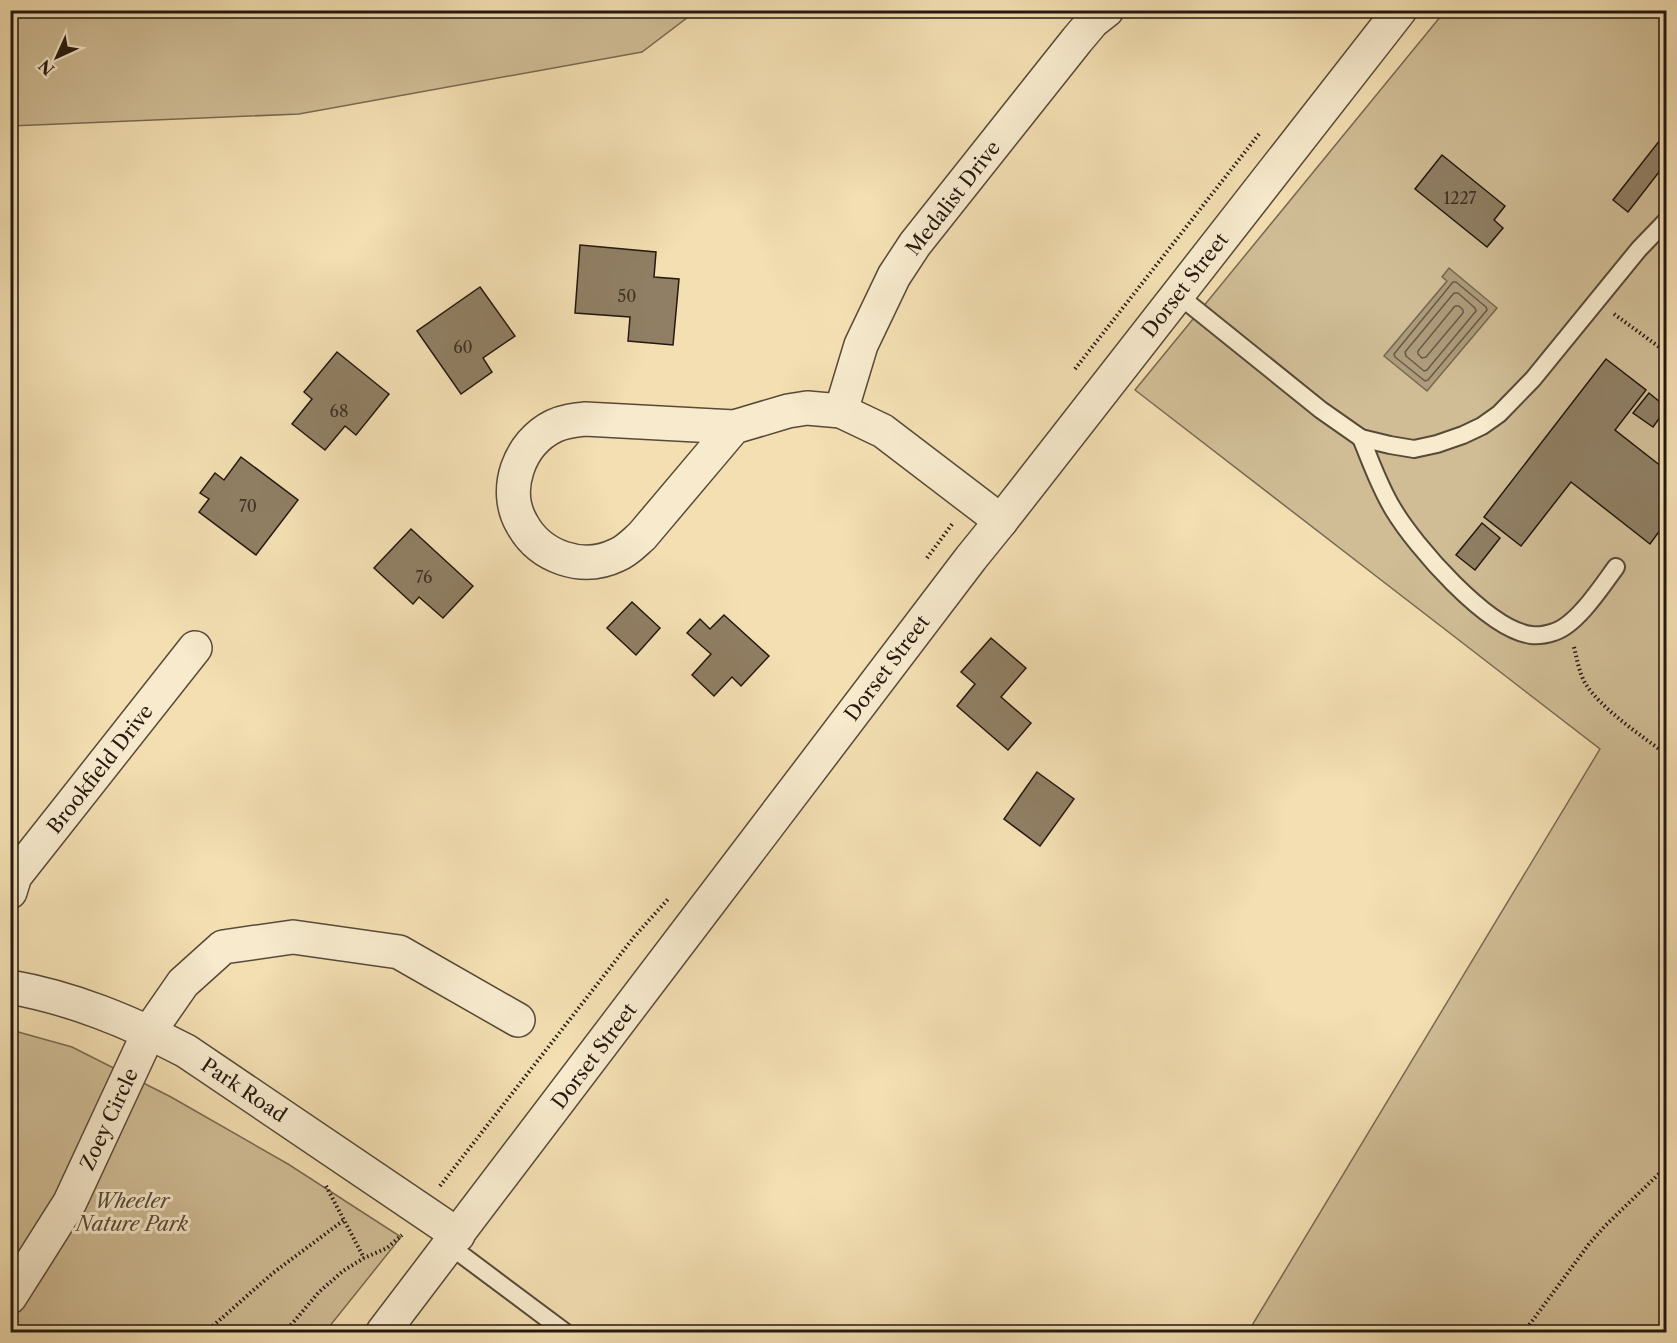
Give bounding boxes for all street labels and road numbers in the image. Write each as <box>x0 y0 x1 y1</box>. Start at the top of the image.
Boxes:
street label: Medalist Drive <box>901 136 1005 260</box>
street label: Dorset Street <box>1137 228 1233 342</box>
street label: Dorset Street <box>840 611 934 725</box>
street label: Brookfield Drive <box>42 700 158 838</box>
street label: Dorset Street <box>547 999 641 1113</box>
street label: Park Road <box>197 1053 291 1127</box>
street label: Zoey Circle <box>75 1064 143 1174</box>

